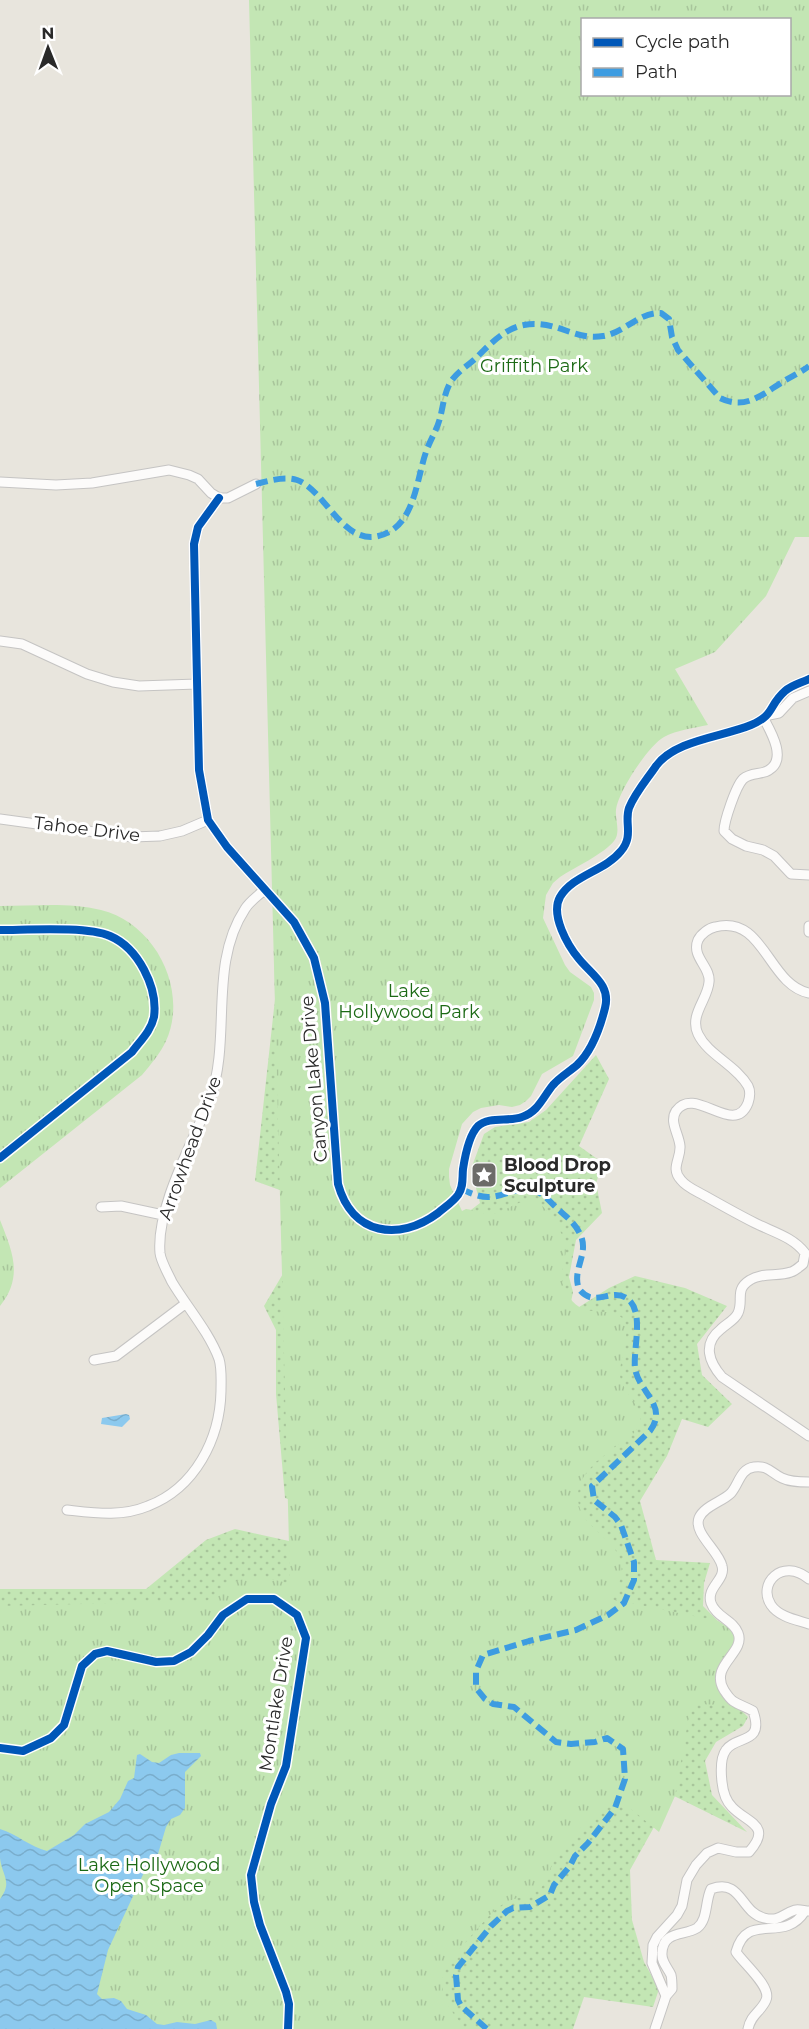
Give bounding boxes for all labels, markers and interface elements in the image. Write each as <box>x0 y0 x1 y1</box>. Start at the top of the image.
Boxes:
north arrow <box>18 18 78 78</box>
legend <box>581 18 791 96</box>
text: N <box>41 24 54 43</box>
text: Cycle path <box>635 31 730 53</box>
text: Path <box>635 61 678 83</box>
park label: Griffith Park <box>480 355 588 377</box>
street label: Tahoe Drive <box>33 812 141 846</box>
park label: Lake Hollywood Park <box>338 980 480 1023</box>
street label: Canyon Lake Drive <box>296 995 332 1163</box>
street label: Arrowhead Drive <box>154 1073 226 1223</box>
place label: Blood Drop Sculpture <box>504 1154 611 1197</box>
place icon: Blood Drop Sculpture <box>469 1160 499 1190</box>
street label: Montlake Drive <box>254 1635 298 1773</box>
park label: Lake Hollywood Open Space <box>78 1854 220 1897</box>

